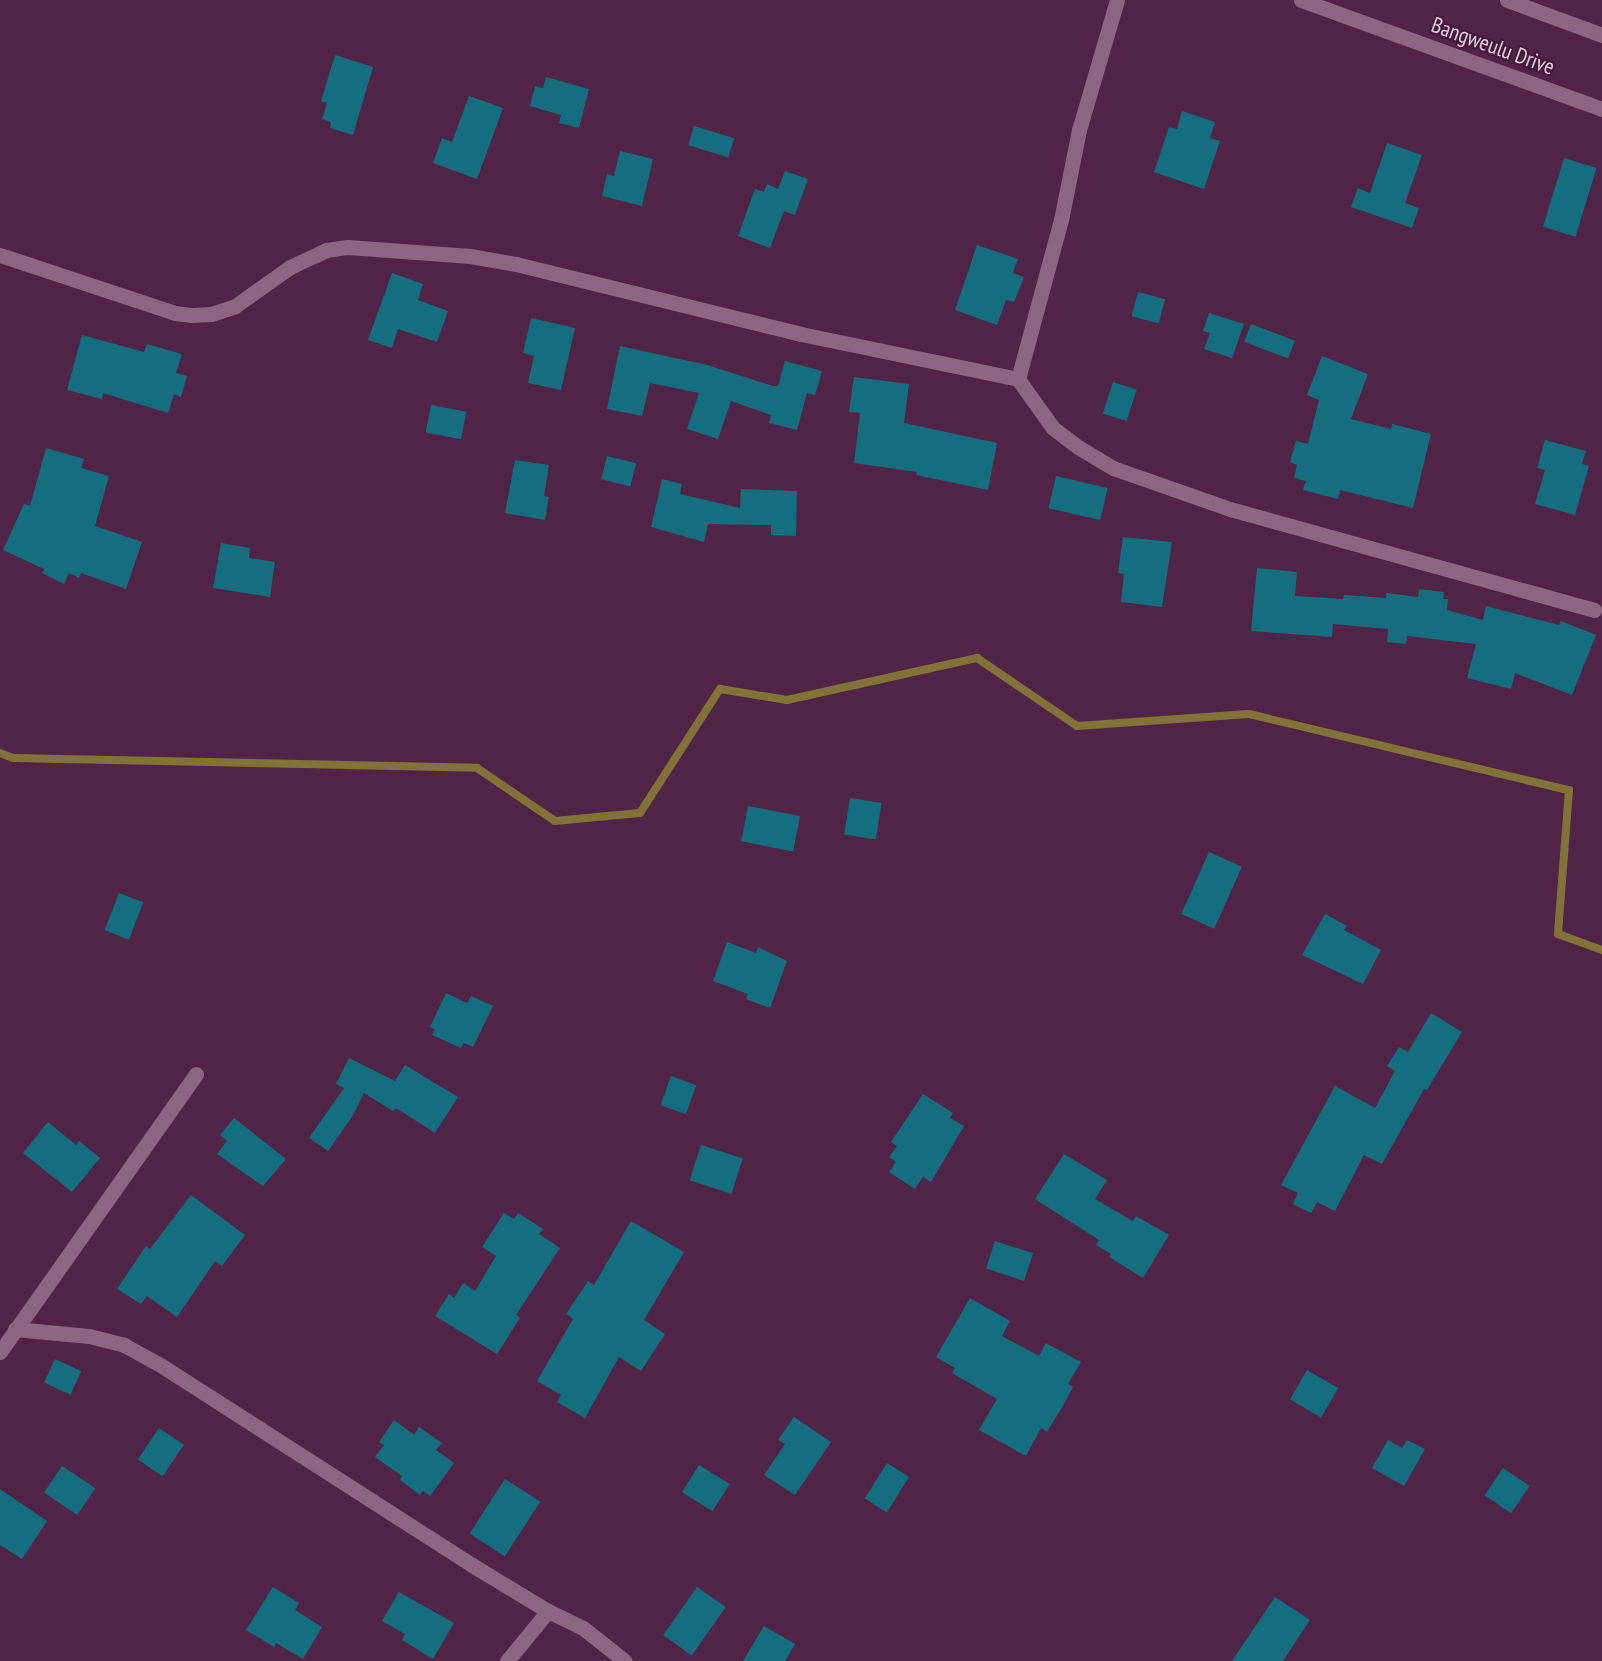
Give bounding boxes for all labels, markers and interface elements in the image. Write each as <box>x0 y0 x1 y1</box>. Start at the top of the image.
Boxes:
street label: Bangweulu Drive <box>1428 12 1558 80</box>

